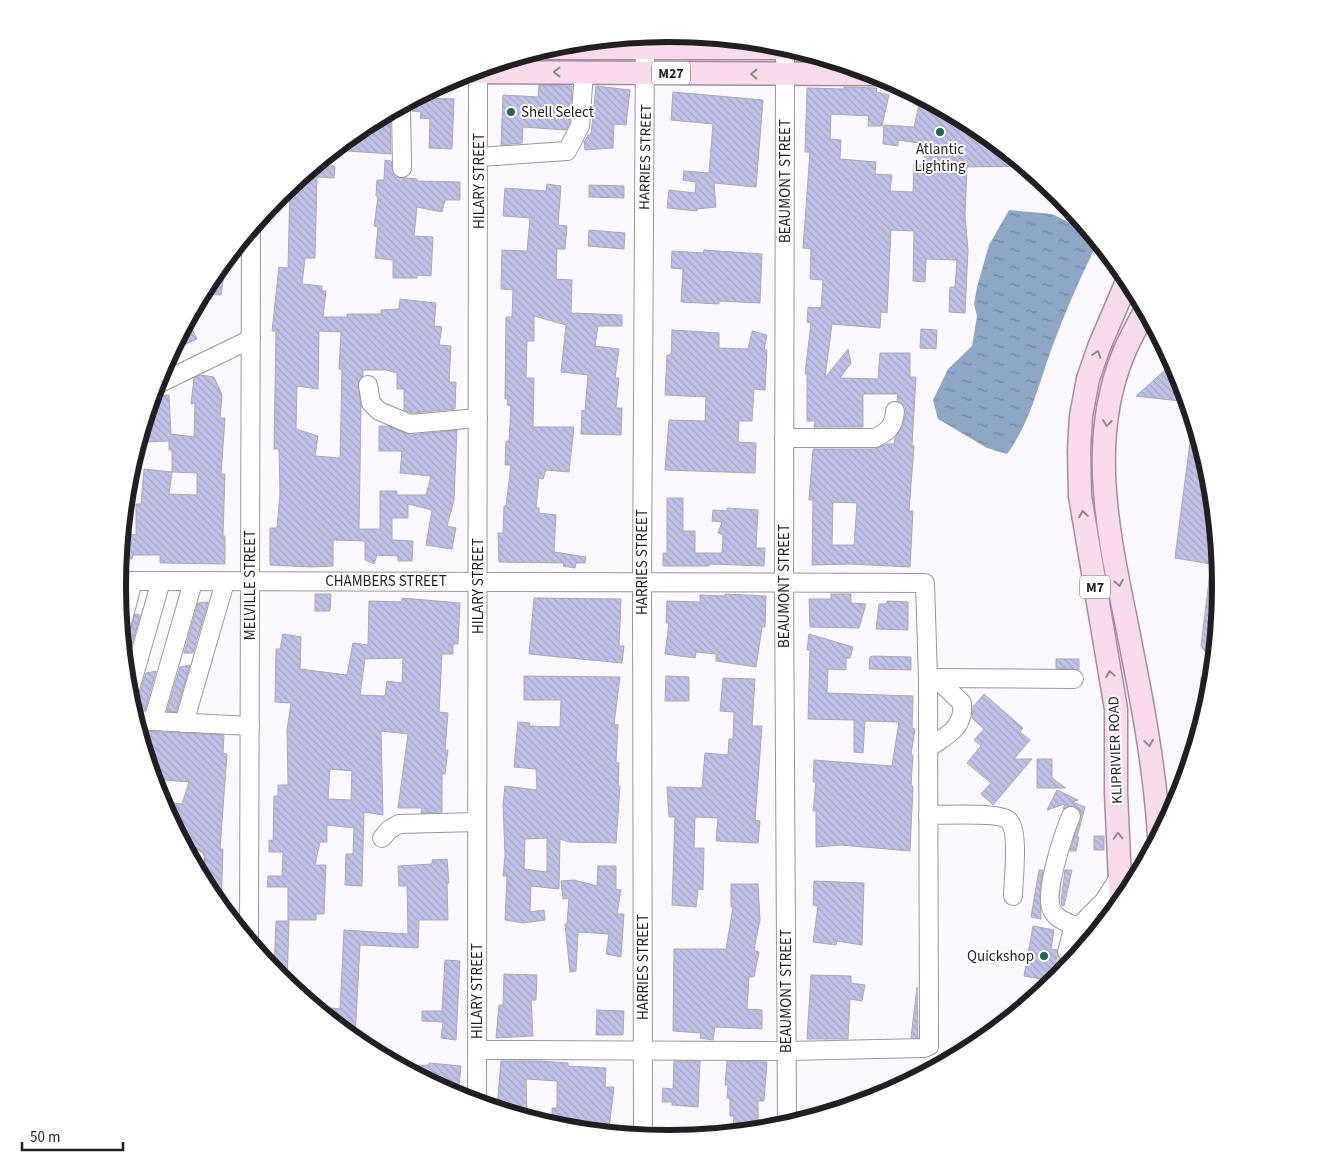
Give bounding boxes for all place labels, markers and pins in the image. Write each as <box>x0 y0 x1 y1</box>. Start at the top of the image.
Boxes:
place label: Shell Select <box>521 102 594 123</box>
marker: Shell Select <box>505 106 517 118</box>
marker: Atlantic Lighting <box>934 126 946 138</box>
place label: Atlantic Lighting <box>914 139 966 177</box>
place label: Quickshop <box>967 946 1034 967</box>
marker: Quickshop <box>1038 950 1050 962</box>

